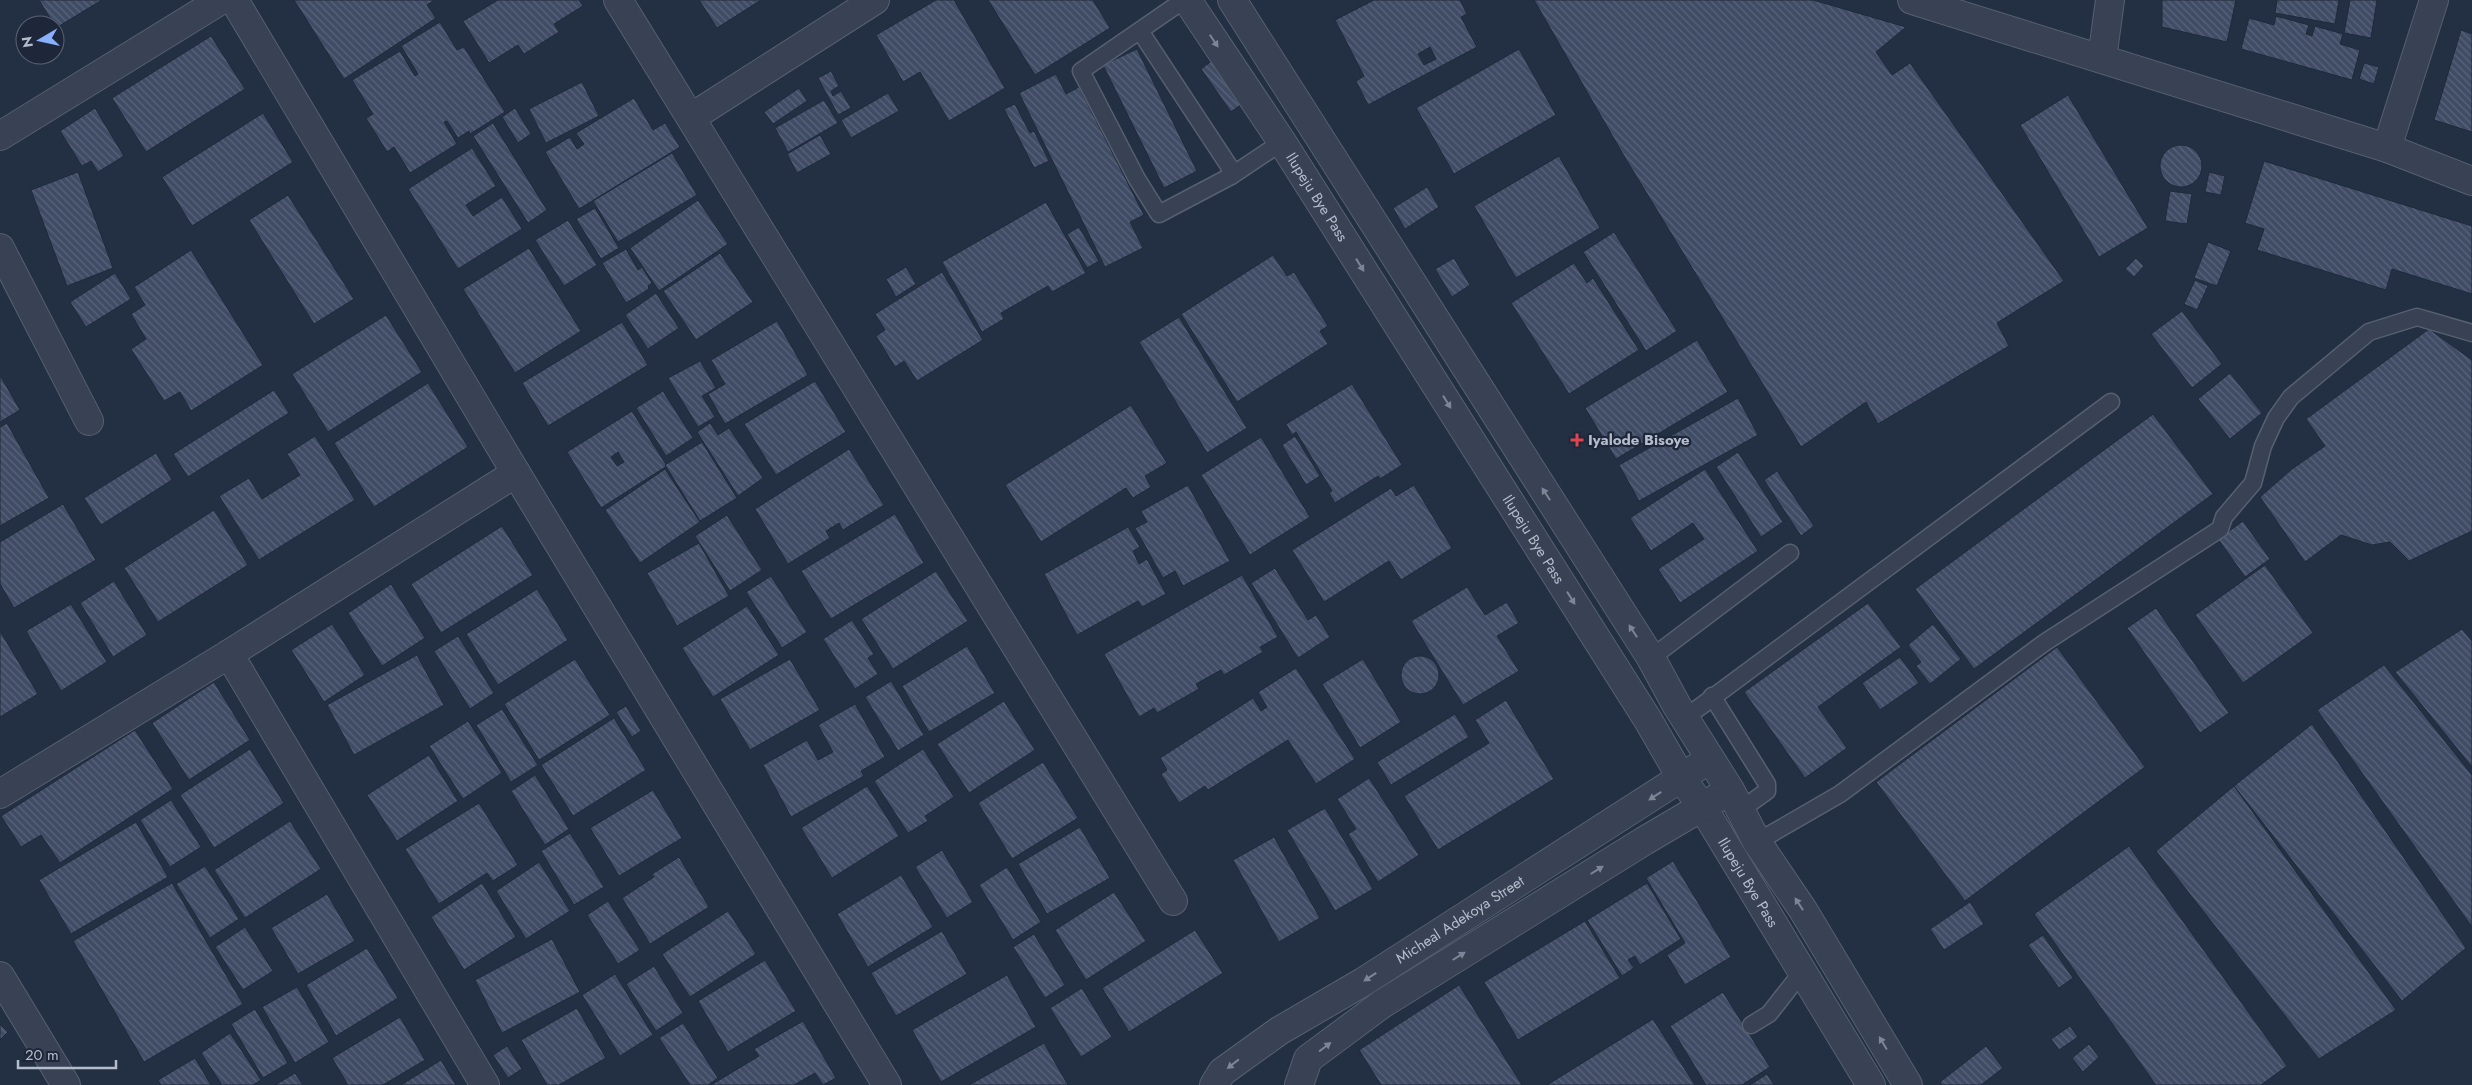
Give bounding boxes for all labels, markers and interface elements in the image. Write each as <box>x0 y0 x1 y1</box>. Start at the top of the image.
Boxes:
north arrow <box>15 15 65 65</box>
one-way arrow <box>1209 34 1219 47</box>
text: N <box>16 35 38 49</box>
street label: Ilupeju Bye Pass <box>1280 148 1353 246</box>
one-way arrow <box>1355 258 1364 271</box>
one-way arrow <box>1442 396 1451 409</box>
place label: Iyalode Bisoye <box>1588 429 1690 451</box>
marker: Iyalode Bisoye <box>1570 433 1584 447</box>
one-way arrow <box>1541 487 1550 500</box>
street label: Ilupeju Bye Pass <box>1497 490 1570 588</box>
one-way arrow <box>1566 592 1576 605</box>
one-way arrow <box>1628 624 1638 637</box>
one-way arrow <box>1648 791 1661 801</box>
street label: Ilupeju Bye Pass <box>1712 833 1784 932</box>
one-way arrow <box>1591 865 1604 874</box>
street label: Micheal Adekoya Street <box>1391 870 1529 969</box>
one-way arrow <box>1794 897 1803 911</box>
one-way arrow <box>1453 951 1466 960</box>
one-way arrow <box>1363 973 1377 982</box>
one-way arrow <box>1878 1037 1887 1050</box>
scale bar <box>18 1038 115 1070</box>
one-way arrow <box>1318 1041 1331 1052</box>
text: 20 m <box>25 1044 59 1066</box>
one-way arrow <box>1226 1059 1240 1069</box>

